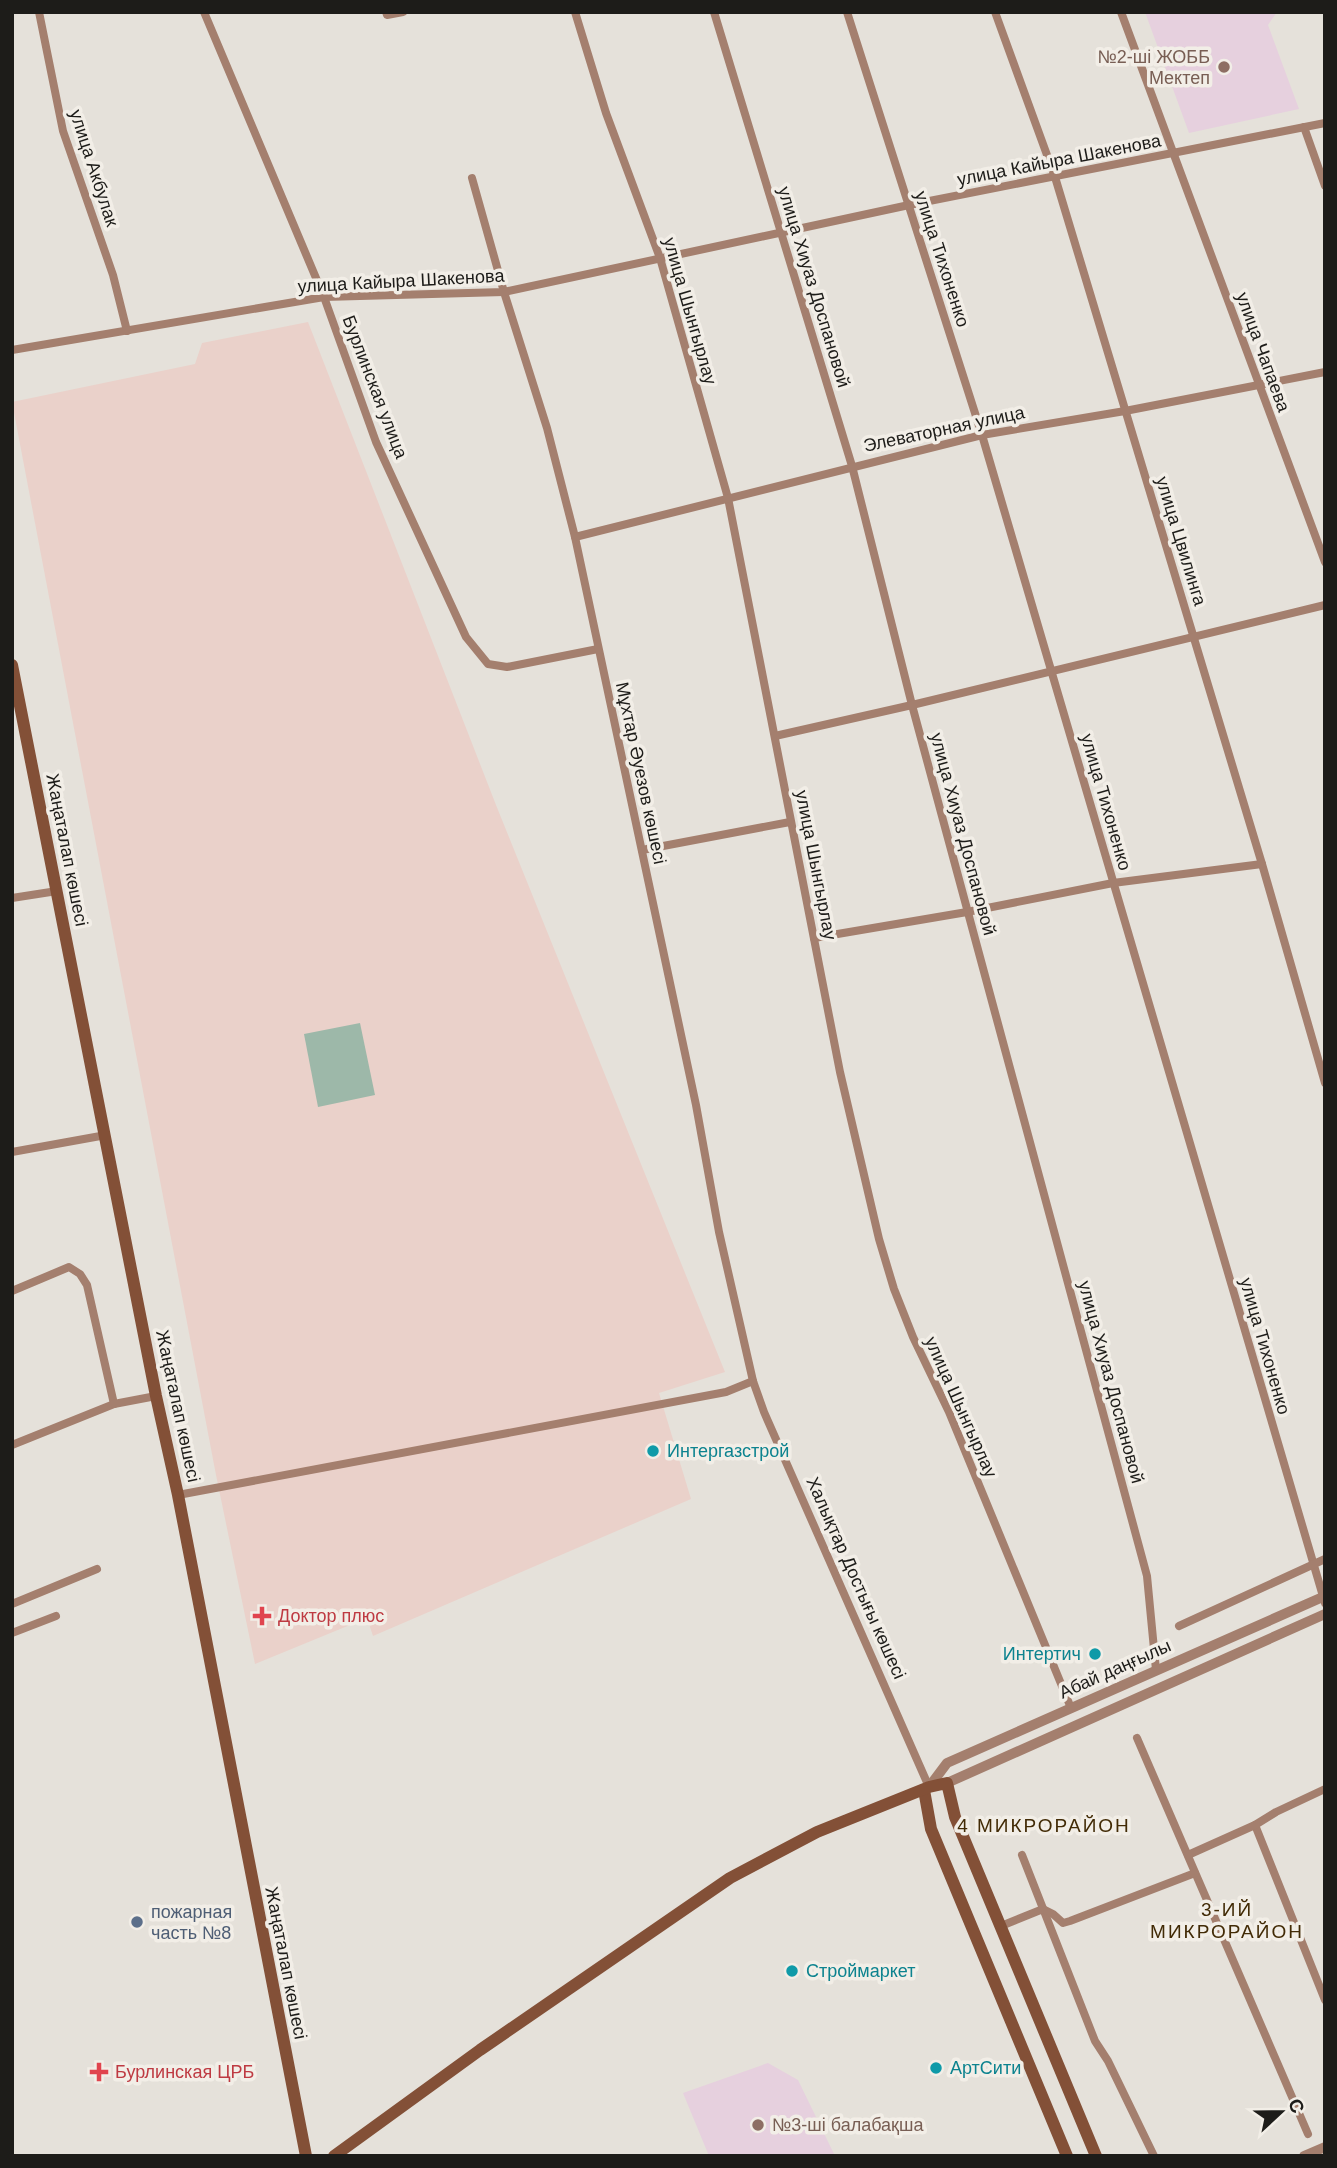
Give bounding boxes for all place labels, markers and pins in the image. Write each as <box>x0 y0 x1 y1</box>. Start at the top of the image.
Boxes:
place label: №2-ші ЖОББ Мектеп <box>1097 47 1210 88</box>
marker: №2-ші ЖОББ Мектеп <box>1216 59 1232 75</box>
place label: Интергазстрой <box>667 1441 789 1461</box>
marker: Интергазстрой <box>645 1443 661 1459</box>
marker: Доктор плюс <box>252 1606 272 1626</box>
place label: Доктор плюс <box>278 1606 384 1626</box>
place label: Интертич <box>1003 1644 1081 1664</box>
marker: Интертич <box>1087 1646 1103 1662</box>
place label: пожарная часть №8 <box>151 1902 232 1943</box>
marker: пожарная часть №8 <box>129 1914 145 1930</box>
place label: Строймаркет <box>806 1961 915 1981</box>
marker: Строймаркет <box>784 1963 800 1979</box>
place label: АртСити <box>950 2058 1021 2078</box>
marker: АртСити <box>928 2060 944 2076</box>
marker: Бурлинская ЦРБ <box>89 2062 109 2082</box>
place label: Бурлинская ЦРБ <box>115 2062 254 2082</box>
place label: №3-ші балабақша <box>772 2115 924 2135</box>
marker: №3-ші балабақша <box>750 2117 766 2133</box>

